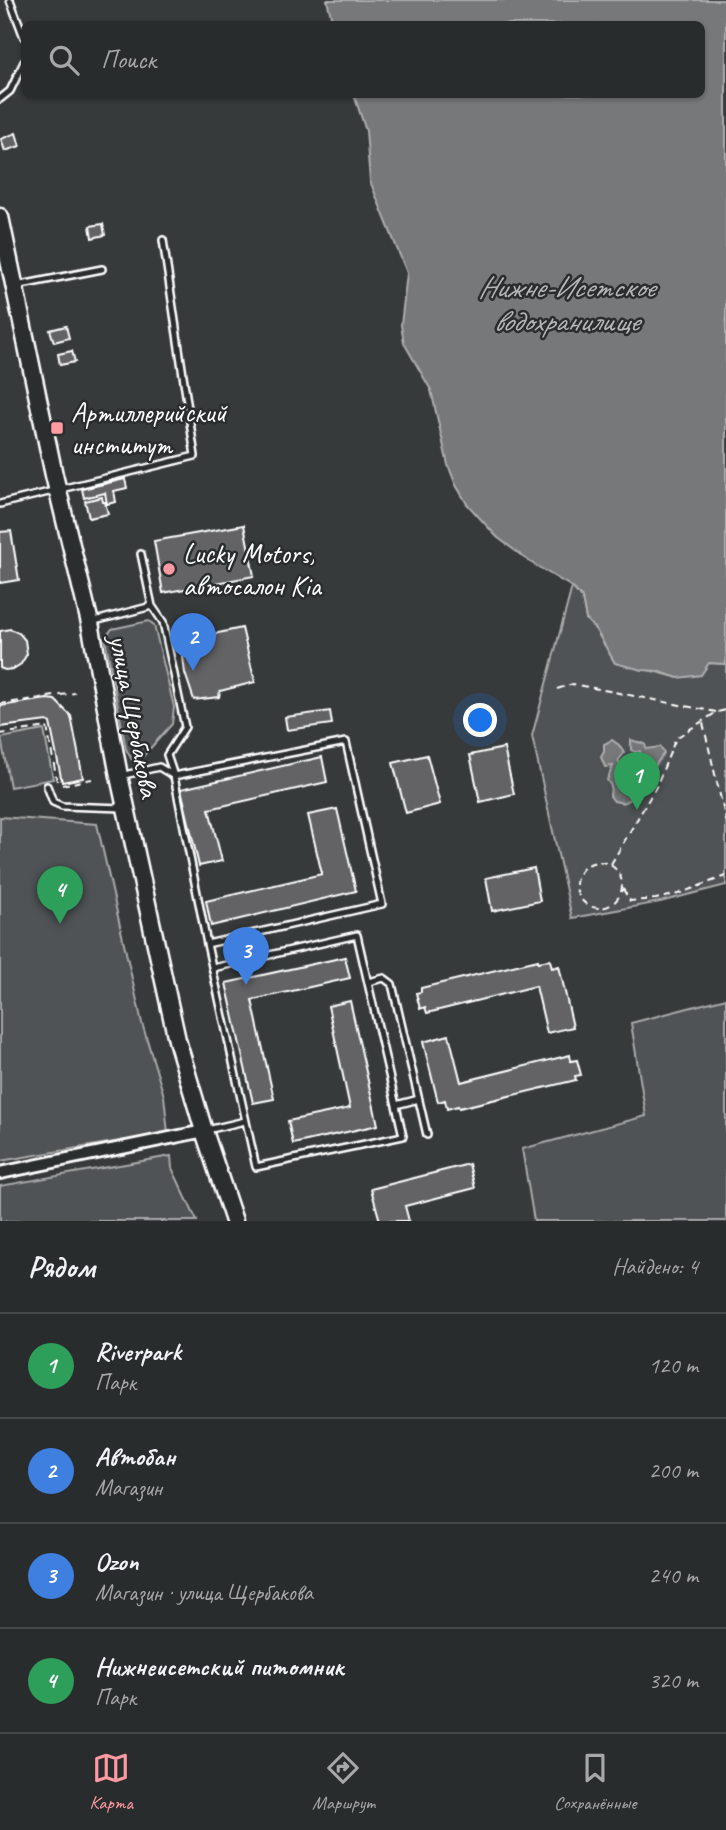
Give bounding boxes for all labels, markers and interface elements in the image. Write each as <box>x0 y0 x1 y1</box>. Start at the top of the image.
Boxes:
search box <box>21 21 705 98</box>
icon: search <box>45 41 83 79</box>
text: Поиск <box>101 43 156 76</box>
water label: Нижне-Исетское водохранилище <box>478 268 658 340</box>
place label: Артиллерийский институт <box>71 395 228 462</box>
marker: Артиллерийский институт <box>49 420 65 436</box>
place label: Lucky Motors, автосалон Kia <box>183 536 323 603</box>
marker: Lucky Motors, автосалон Kia <box>161 561 177 577</box>
pin: 2 <box>170 613 216 671</box>
street label: улица Щербакова <box>101 630 168 802</box>
your location <box>463 703 497 737</box>
pin: 1 <box>614 752 660 810</box>
pin: 4 <box>37 866 83 924</box>
pin: 3 <box>223 927 269 985</box>
text: Рядом <box>28 1248 95 1286</box>
text: Найдено: 4 <box>612 1252 698 1281</box>
text: Riverpark <box>95 1335 181 1368</box>
text: 1 <box>46 1351 56 1380</box>
text: 120 m <box>649 1351 698 1380</box>
text: Парк <box>95 1368 136 1397</box>
text: Автобан <box>95 1440 176 1473</box>
text: 2 <box>46 1456 56 1485</box>
text: 200 m <box>649 1456 698 1485</box>
text: Магазин <box>95 1473 162 1502</box>
text: Ozon <box>95 1545 138 1578</box>
text: 3 <box>46 1561 56 1590</box>
text: 240 m <box>649 1561 698 1590</box>
text: Магазин · улица Щербакова <box>95 1578 313 1607</box>
text: Нижнеисетский питомник <box>95 1650 344 1683</box>
text: 4 <box>46 1666 56 1695</box>
text: 320 m <box>649 1666 698 1695</box>
text: Парк <box>95 1683 136 1712</box>
tab: Карта <box>90 1749 133 1815</box>
tab: Маршрут <box>312 1749 375 1815</box>
tab: Сохранённые <box>554 1749 636 1815</box>

